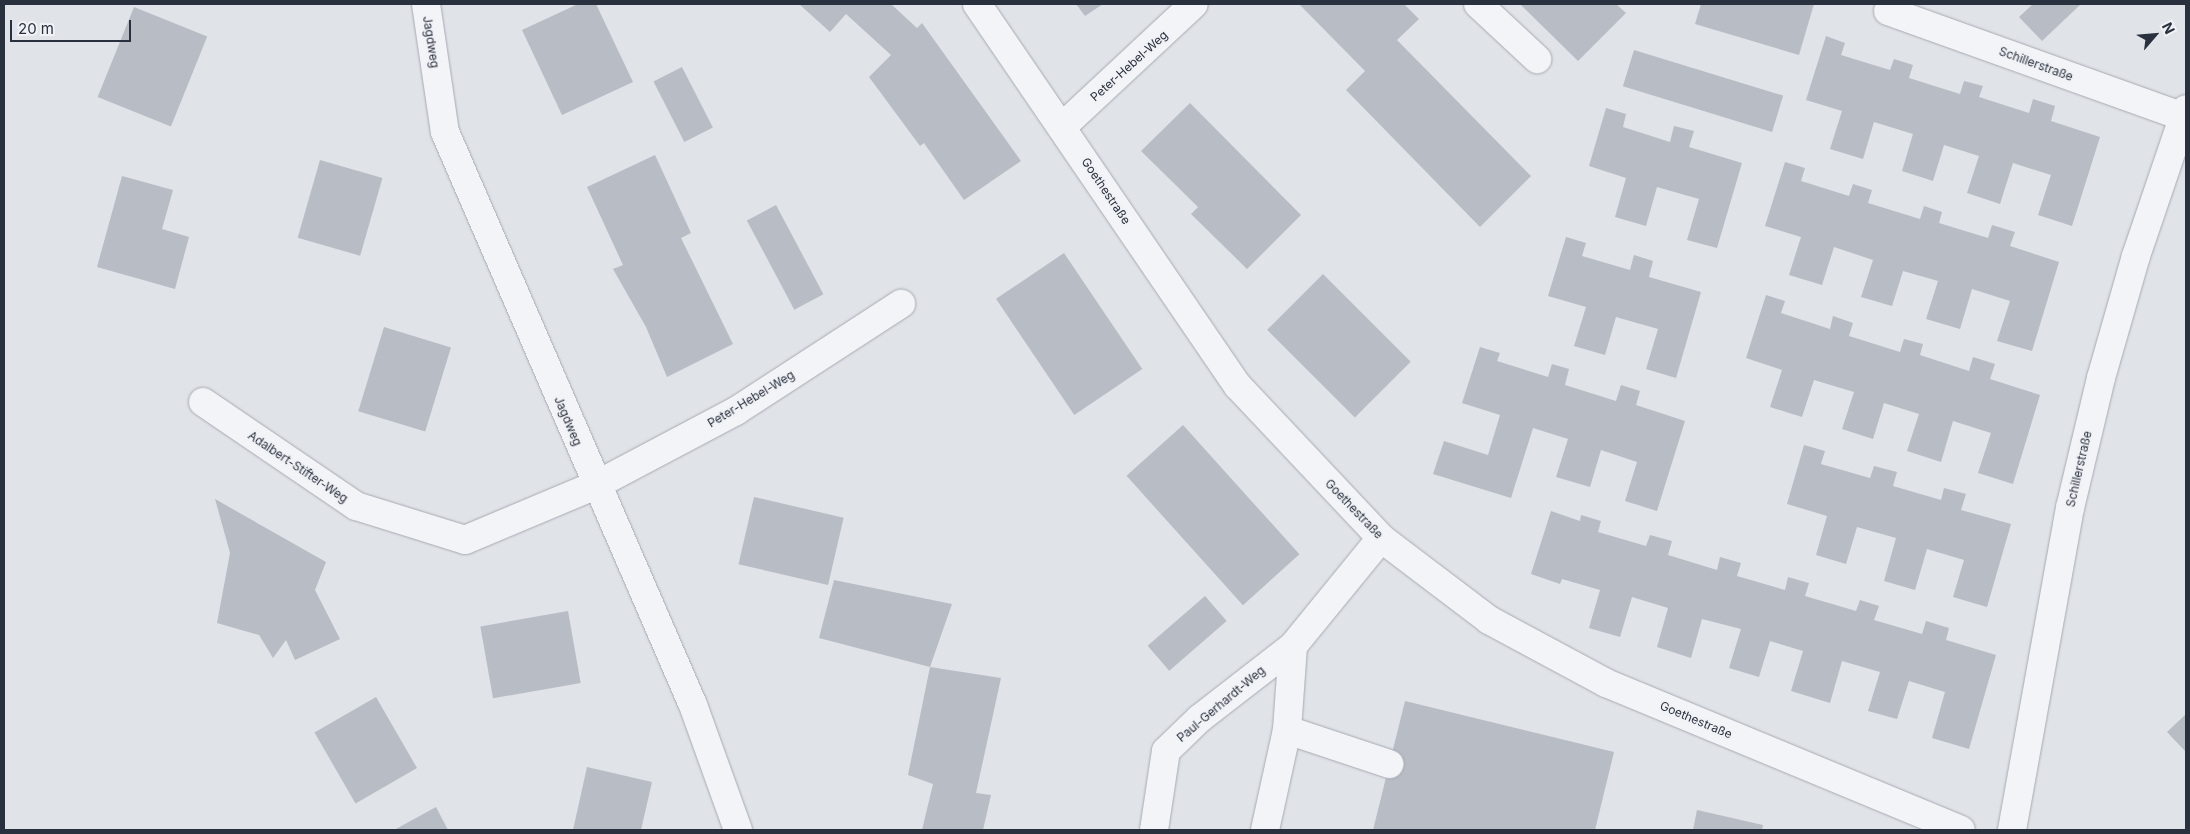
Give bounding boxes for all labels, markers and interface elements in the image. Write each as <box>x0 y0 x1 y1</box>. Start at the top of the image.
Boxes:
scale bar <box>12 10 134 42</box>
north arrow <box>2130 10 2180 60</box>
street label: Jagdweg <box>420 15 442 69</box>
text: 20 m <box>18 19 54 38</box>
text: N <box>2159 19 2179 37</box>
street label: Peter-Hebel-Weg <box>1088 28 1170 104</box>
street label: Schillerstraße <box>1997 44 2075 84</box>
street label: Goethestraße <box>1078 155 1134 227</box>
street label: Peter-Hebel-Weg <box>705 367 797 431</box>
street label: Jagdweg <box>551 394 585 448</box>
street label: Adalbert-Stifter-Weg <box>245 428 351 506</box>
street label: Schillerstraße <box>2063 429 2095 509</box>
street label: Goethestraße <box>1322 476 1386 542</box>
street label: Paul-Gerhardt-Weg <box>1174 663 1268 745</box>
street label: Goethestraße <box>1658 698 1734 742</box>

